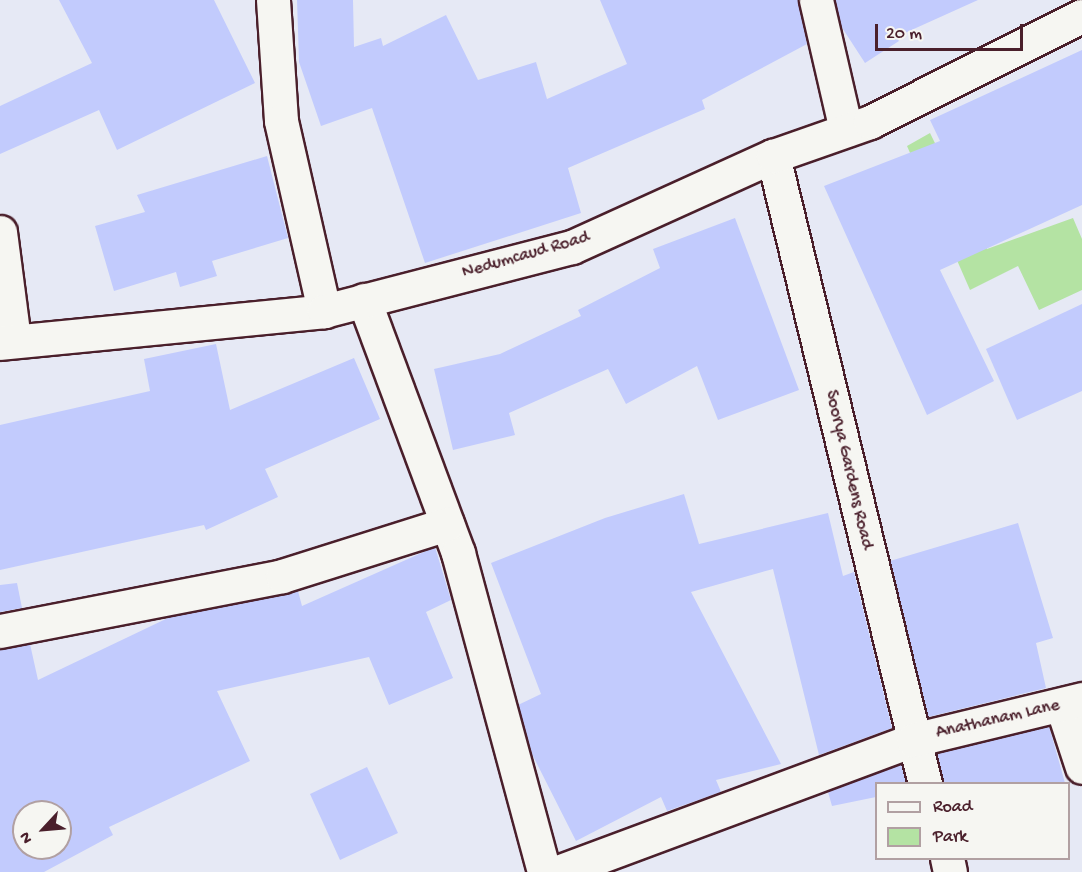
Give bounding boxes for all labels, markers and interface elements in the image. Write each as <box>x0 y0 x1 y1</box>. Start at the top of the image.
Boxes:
scale bar <box>878 12 1026 50</box>
text: 20 m <box>886 24 922 45</box>
street label: Nedumcaud Road <box>460 227 592 285</box>
street label: Soorya Gardens Road <box>819 388 877 552</box>
street label: Anathanam Lane <box>934 695 1062 745</box>
legend <box>875 782 1070 860</box>
text: Road <box>933 797 972 818</box>
north arrow <box>12 800 72 860</box>
text: Park <box>933 827 967 848</box>
text: N <box>16 828 38 846</box>

